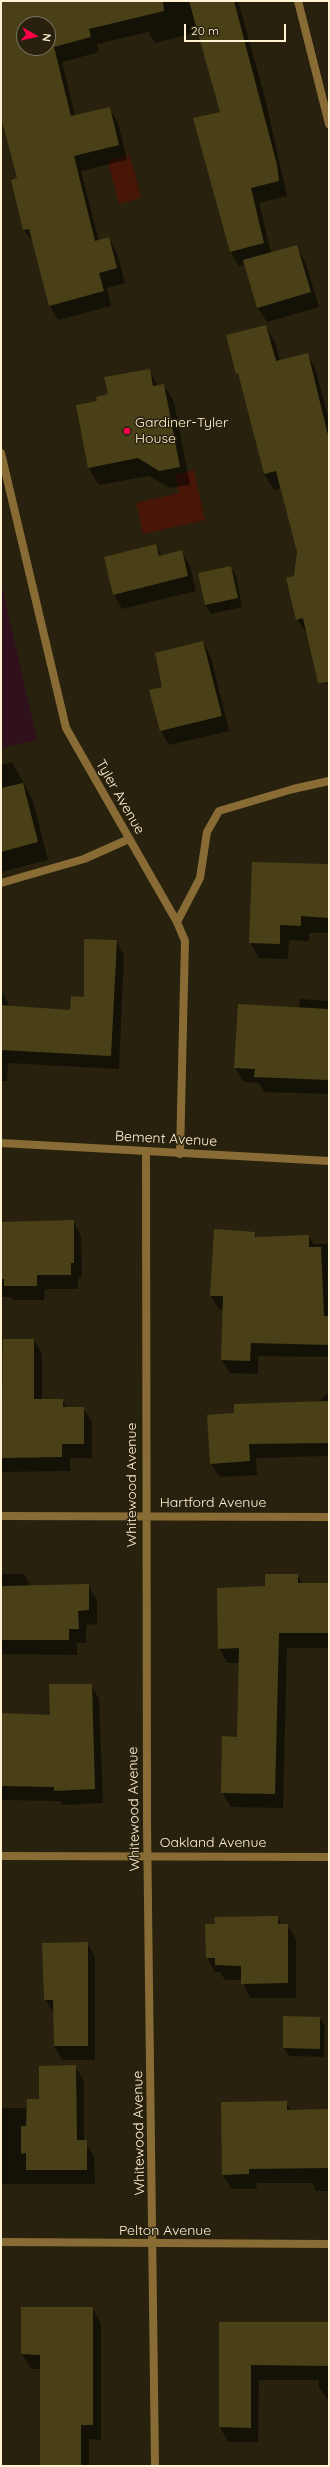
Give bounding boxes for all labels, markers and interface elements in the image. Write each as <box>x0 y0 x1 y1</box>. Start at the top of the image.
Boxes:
north arrow <box>16 16 56 56</box>
scale bar <box>186 16 288 42</box>
text: 20 m <box>191 23 219 38</box>
text: N <box>39 33 54 43</box>
place label: Gardiner-Tyler House <box>135 415 228 448</box>
marker: Gardiner-Tyler House <box>122 426 132 436</box>
street label: Tyler Avenue <box>92 757 148 837</box>
street label: Bement Avenue <box>115 1128 217 1150</box>
street label: Whitewood Avenue <box>124 1423 140 1547</box>
street label: Hartford Avenue <box>160 1495 266 1511</box>
street label: Whitewood Avenue <box>125 1747 143 1871</box>
street label: Oakland Avenue <box>160 1835 266 1851</box>
street label: Whitewood Avenue <box>130 2071 148 2195</box>
street label: Pelton Avenue <box>119 2223 211 2239</box>

